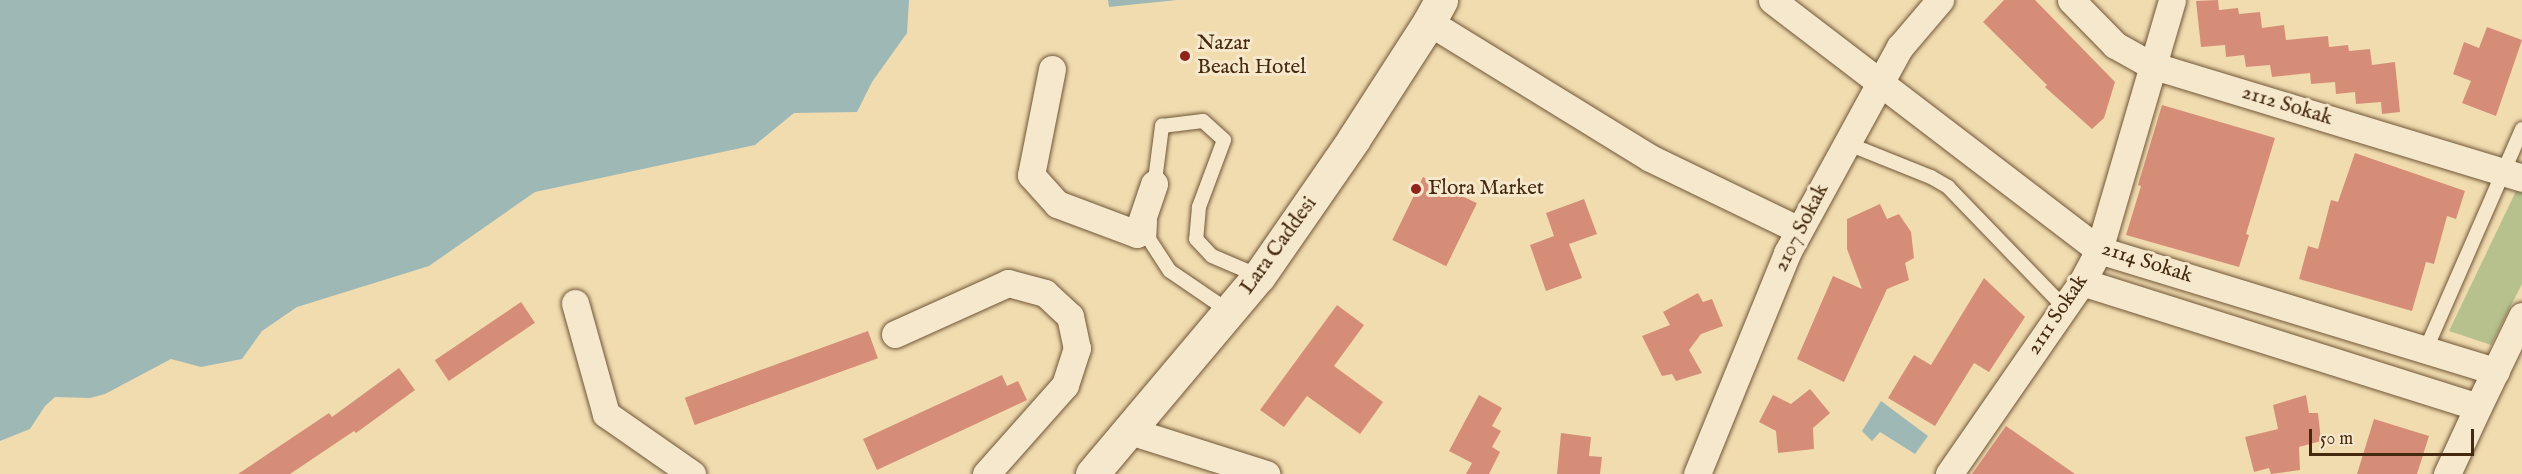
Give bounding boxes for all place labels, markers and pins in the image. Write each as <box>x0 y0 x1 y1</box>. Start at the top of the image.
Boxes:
place label: Nazar Beach Hotel <box>1197 31 1306 81</box>
marker: Nazar Beach Hotel <box>1178 49 1192 63</box>
place label: Flora Market <box>1428 176 1544 202</box>
marker: Flora Market <box>1409 182 1423 196</box>

